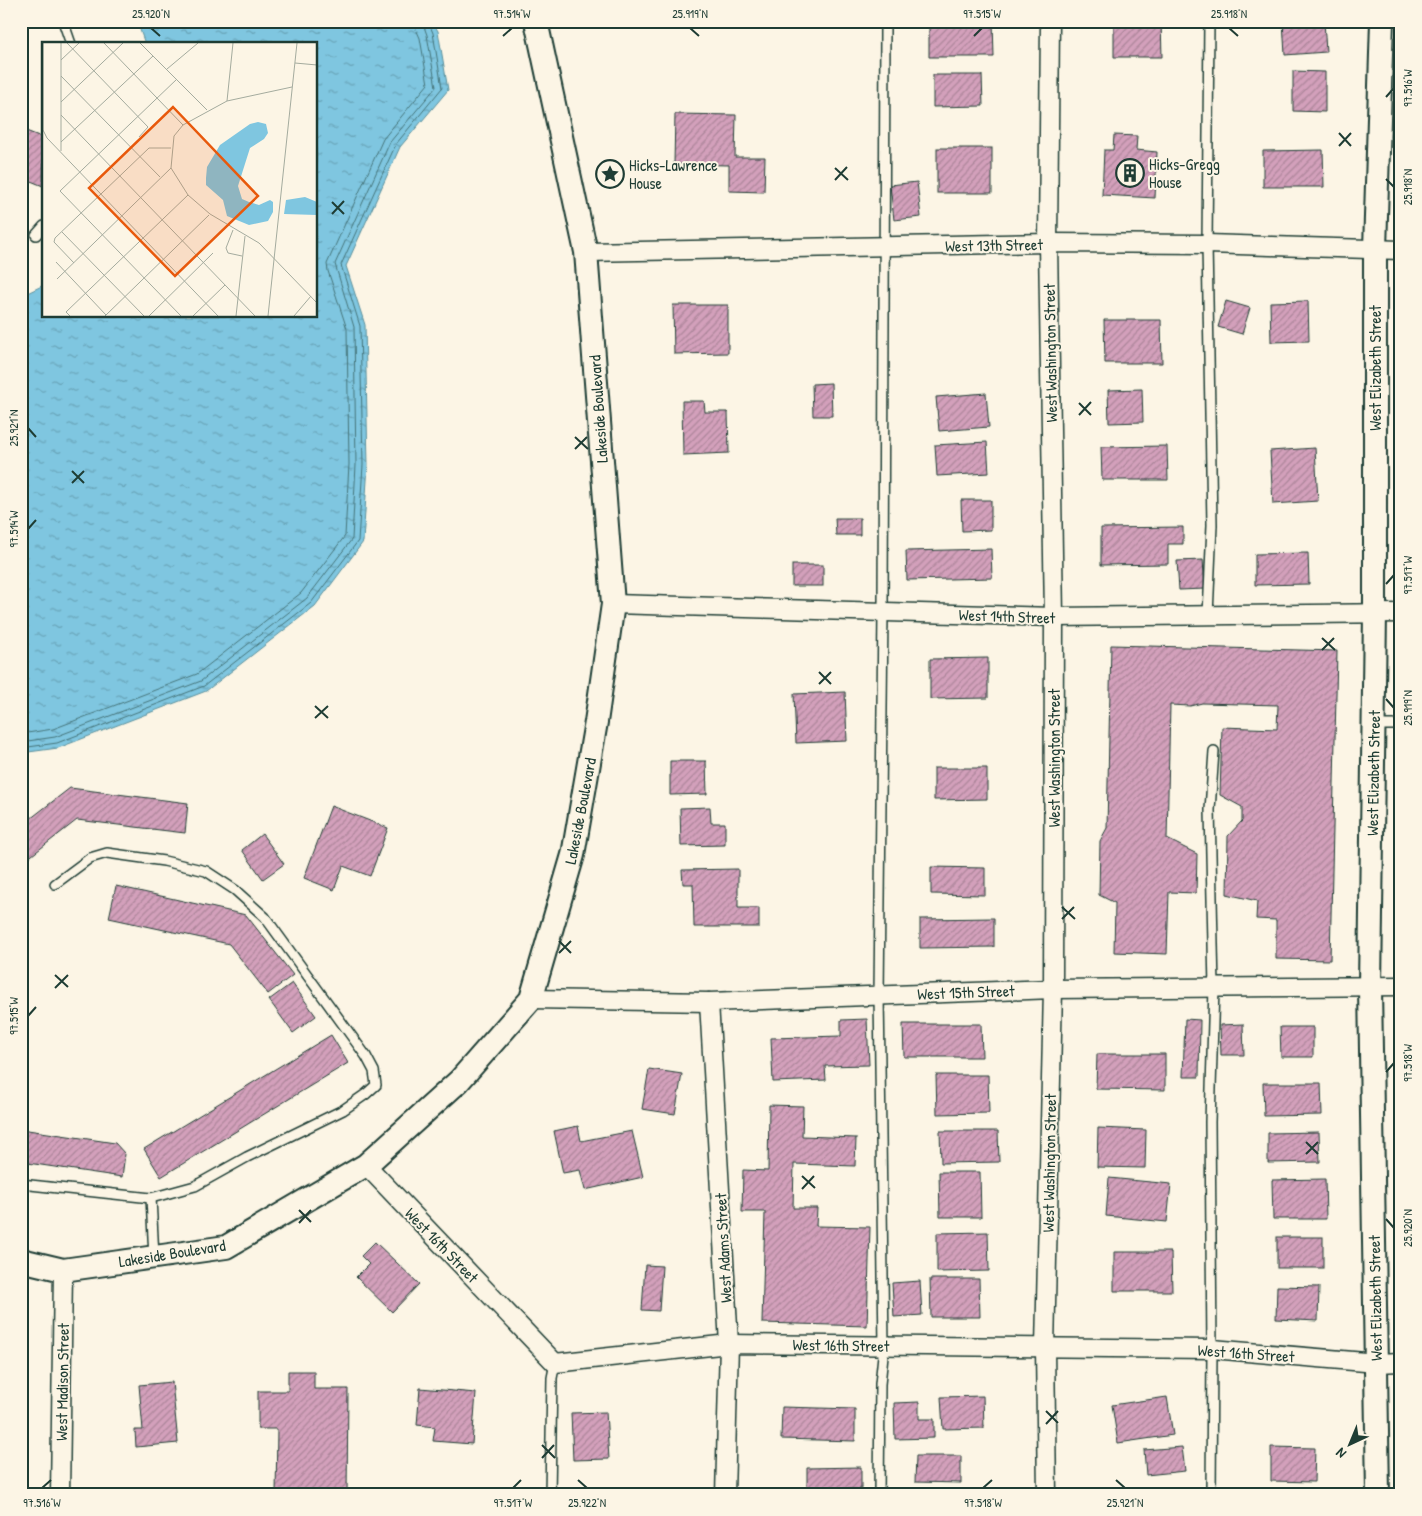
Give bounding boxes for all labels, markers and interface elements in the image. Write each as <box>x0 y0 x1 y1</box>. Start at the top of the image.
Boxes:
text: 25.920°N <box>132 5 170 22</box>
text: 97.514°W <box>493 5 531 22</box>
text: 25.919°N <box>672 5 708 22</box>
text: 97.515°W <box>963 5 1001 22</box>
text: 25.918°N <box>1211 5 1247 22</box>
inset map <box>42 42 318 318</box>
text: 97.516°W <box>1399 69 1416 107</box>
place label: Hicks-Gregg House <box>1149 153 1220 193</box>
place label: Hicks-Lawrence House <box>629 154 718 194</box>
building icon: Hicks-Gregg House <box>1115 158 1145 188</box>
place icon: Hicks-Lawrence House <box>595 159 625 189</box>
text: 25.918°N <box>1399 169 1416 205</box>
street label: West 13th Street <box>945 233 1044 257</box>
street label: West Washington Street <box>1038 283 1062 422</box>
street label: West Elizabeth Street <box>1364 305 1386 431</box>
street label: Lakeside Boulevard <box>583 354 613 464</box>
text: 25.921°N <box>5 410 22 446</box>
text: 97.514°W <box>5 510 22 548</box>
text: 97.517°W <box>1399 555 1416 594</box>
street label: West 14th Street <box>958 603 1056 629</box>
street label: West Washington Street <box>1043 688 1065 827</box>
text: 25.919°N <box>1399 690 1416 726</box>
street label: West Elizabeth Street <box>1361 709 1385 836</box>
street label: Lakeside Boulevard <box>559 756 601 866</box>
street label: West 15th Street <box>917 979 1015 1005</box>
text: 97.515°W <box>5 997 22 1035</box>
text: 97.518°W <box>1399 1044 1416 1082</box>
street label: West Washington Street <box>1037 1093 1061 1232</box>
street label: West Adams Street <box>709 1192 737 1303</box>
street label: West 16th Street <box>400 1202 484 1288</box>
text: 25.920°N <box>1399 1209 1416 1247</box>
street label: Lakeside Boulevard <box>117 1234 227 1272</box>
street label: West Elizabeth Street <box>1363 1234 1387 1361</box>
street label: West Madison Street <box>50 1322 74 1441</box>
street label: West 16th Street <box>792 1333 890 1357</box>
street label: West 16th Street <box>1197 1339 1296 1367</box>
north arrow <box>1324 1418 1374 1468</box>
text: N <box>1331 1444 1350 1463</box>
text: 97.516°W <box>23 1494 61 1511</box>
text: 97.517°W <box>494 1494 533 1511</box>
text: 25.922°N <box>568 1494 606 1511</box>
text: 97.518°W <box>964 1494 1002 1511</box>
text: 25.921°N <box>1107 1494 1143 1511</box>

